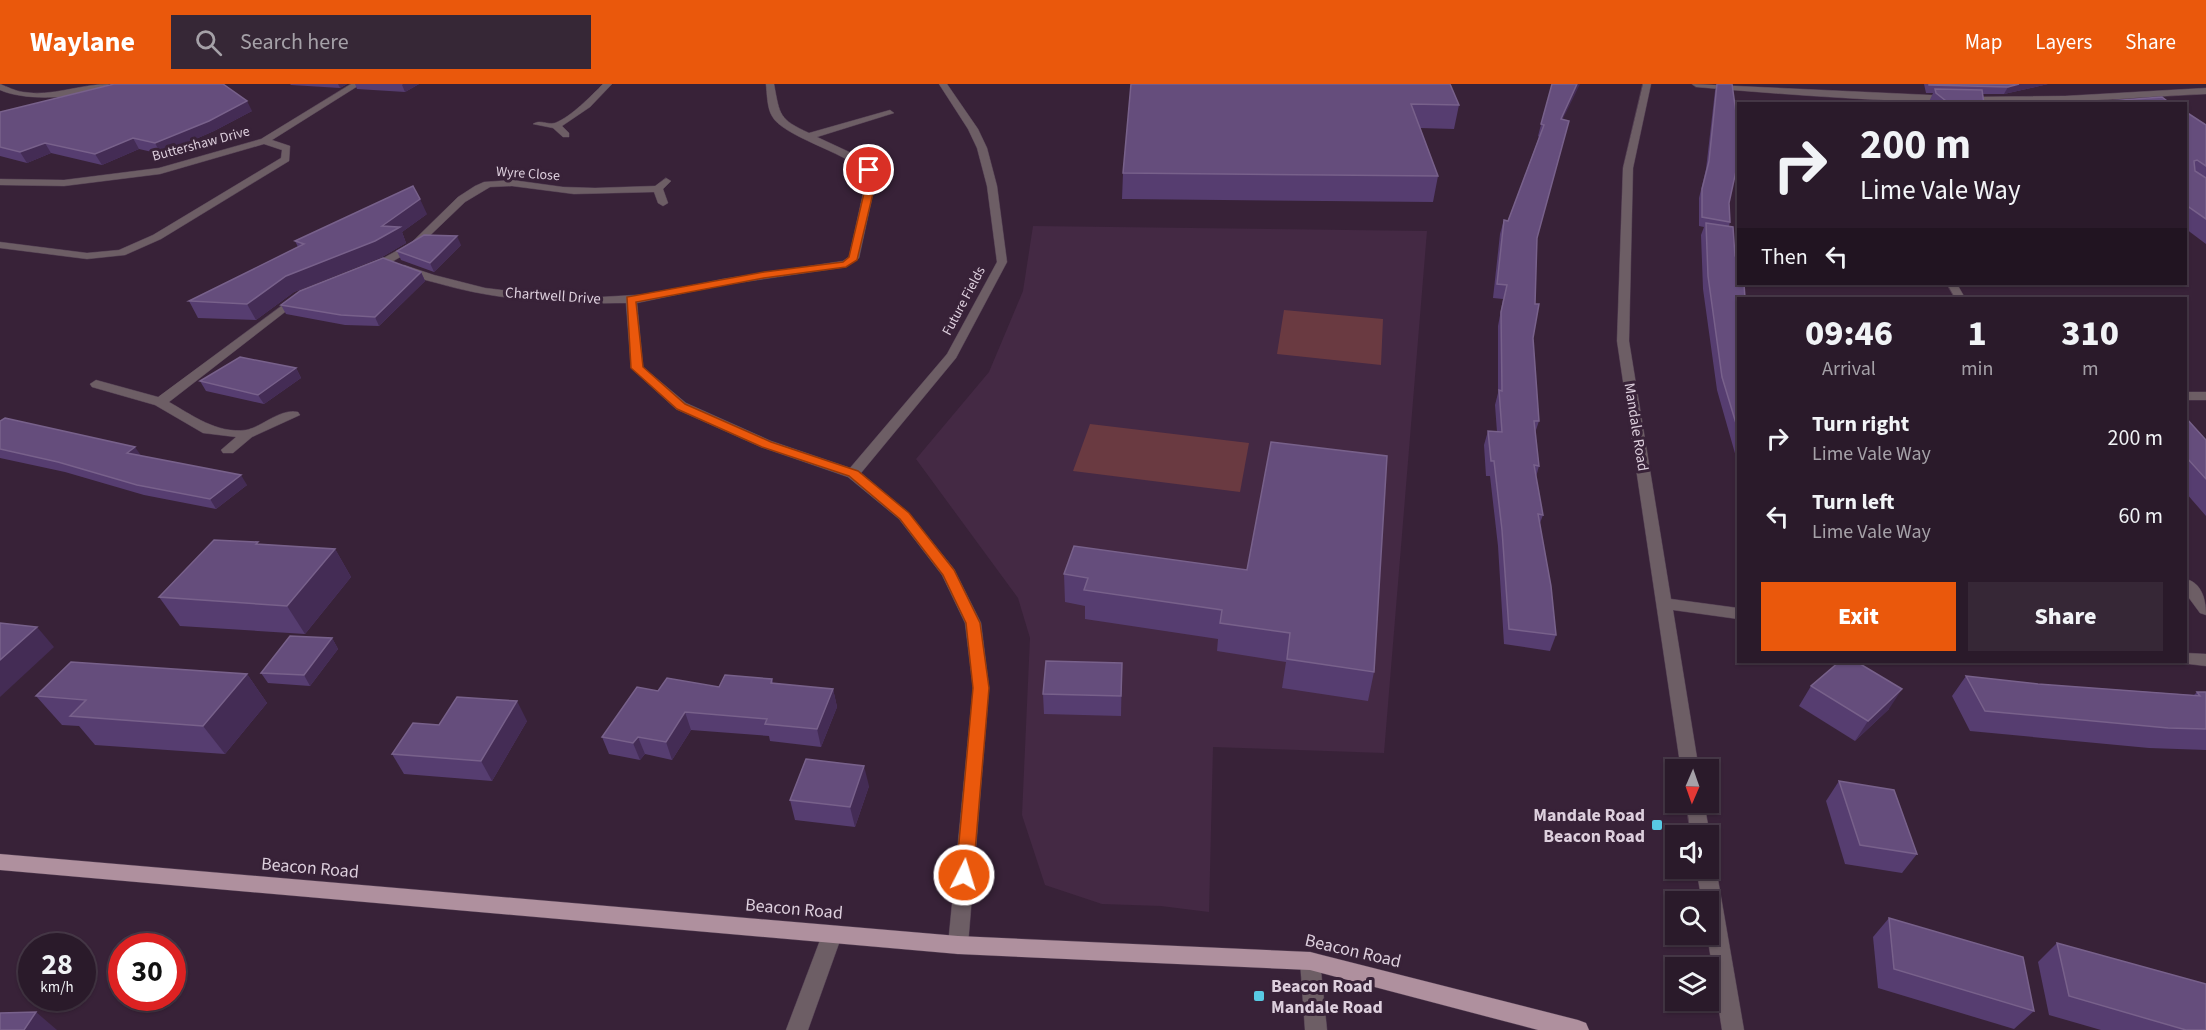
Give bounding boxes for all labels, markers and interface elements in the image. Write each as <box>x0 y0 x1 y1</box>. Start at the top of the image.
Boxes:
search box <box>171 15 591 69</box>
text: Waylane <box>30 22 135 62</box>
icon: search <box>192 26 225 59</box>
text: Search here <box>240 26 349 58</box>
text: Map <box>1965 27 2002 57</box>
text: Layers <box>2035 27 2092 57</box>
text: Share <box>2125 27 2176 57</box>
text: 200 m <box>1860 115 1971 175</box>
street label: Buttershaw Drive <box>150 121 252 167</box>
icon: right <box>1761 126 1839 204</box>
pin <box>843 144 894 195</box>
icon: arrive <box>852 153 885 186</box>
street label: Wyre Close <box>495 162 561 186</box>
text: Lime Vale Way <box>1860 171 2021 210</box>
icon: left <box>1820 240 1853 273</box>
text: Then <box>1761 241 1808 273</box>
street label: Future Fields <box>937 263 991 339</box>
street label: Chartwell Drive <box>504 282 602 310</box>
text: 09:46 <box>1805 308 1893 359</box>
text: 1 <box>1968 308 1987 359</box>
text: 310 <box>2061 308 2119 359</box>
text: Arrival <box>1822 355 1876 383</box>
text: min <box>1961 355 1993 383</box>
text: m <box>2082 355 2098 383</box>
street label: Mandale Road <box>1619 381 1653 473</box>
text: Turn right <box>1812 408 1909 440</box>
icon: right <box>1761 422 1794 455</box>
text: 200 m <box>2108 422 2163 454</box>
text: Lime Vale Way <box>1812 440 1931 468</box>
text: Turn left <box>1812 486 1894 518</box>
icon: left <box>1761 500 1794 533</box>
text: 60 m <box>2118 500 2163 532</box>
text: Lime Vale Way <box>1812 518 1931 546</box>
button: Exit <box>1761 582 1956 651</box>
button: Share <box>1968 582 2163 651</box>
north arrow <box>1665 759 1719 813</box>
map controls <box>1665 759 1719 1011</box>
place label: Mandale Road Beacon Road <box>1533 803 1645 849</box>
marker: Mandale Road Beacon Road <box>1650 818 1664 832</box>
button: sound <box>1665 825 1719 879</box>
position arrow <box>932 843 996 907</box>
street label: Beacon Road <box>260 851 360 885</box>
button: search <box>1665 891 1719 945</box>
street label: Beacon Road <box>744 892 844 926</box>
street label: Beacon Road <box>1302 928 1404 974</box>
speed limit sign: 30 <box>108 933 186 1011</box>
text: 28 <box>41 943 73 986</box>
button: layers <box>1665 957 1719 1011</box>
place label: Beacon Road Mandale Road <box>1271 974 1383 1020</box>
text: km/h <box>40 977 74 998</box>
marker: Beacon Road Mandale Road <box>1252 989 1266 1003</box>

